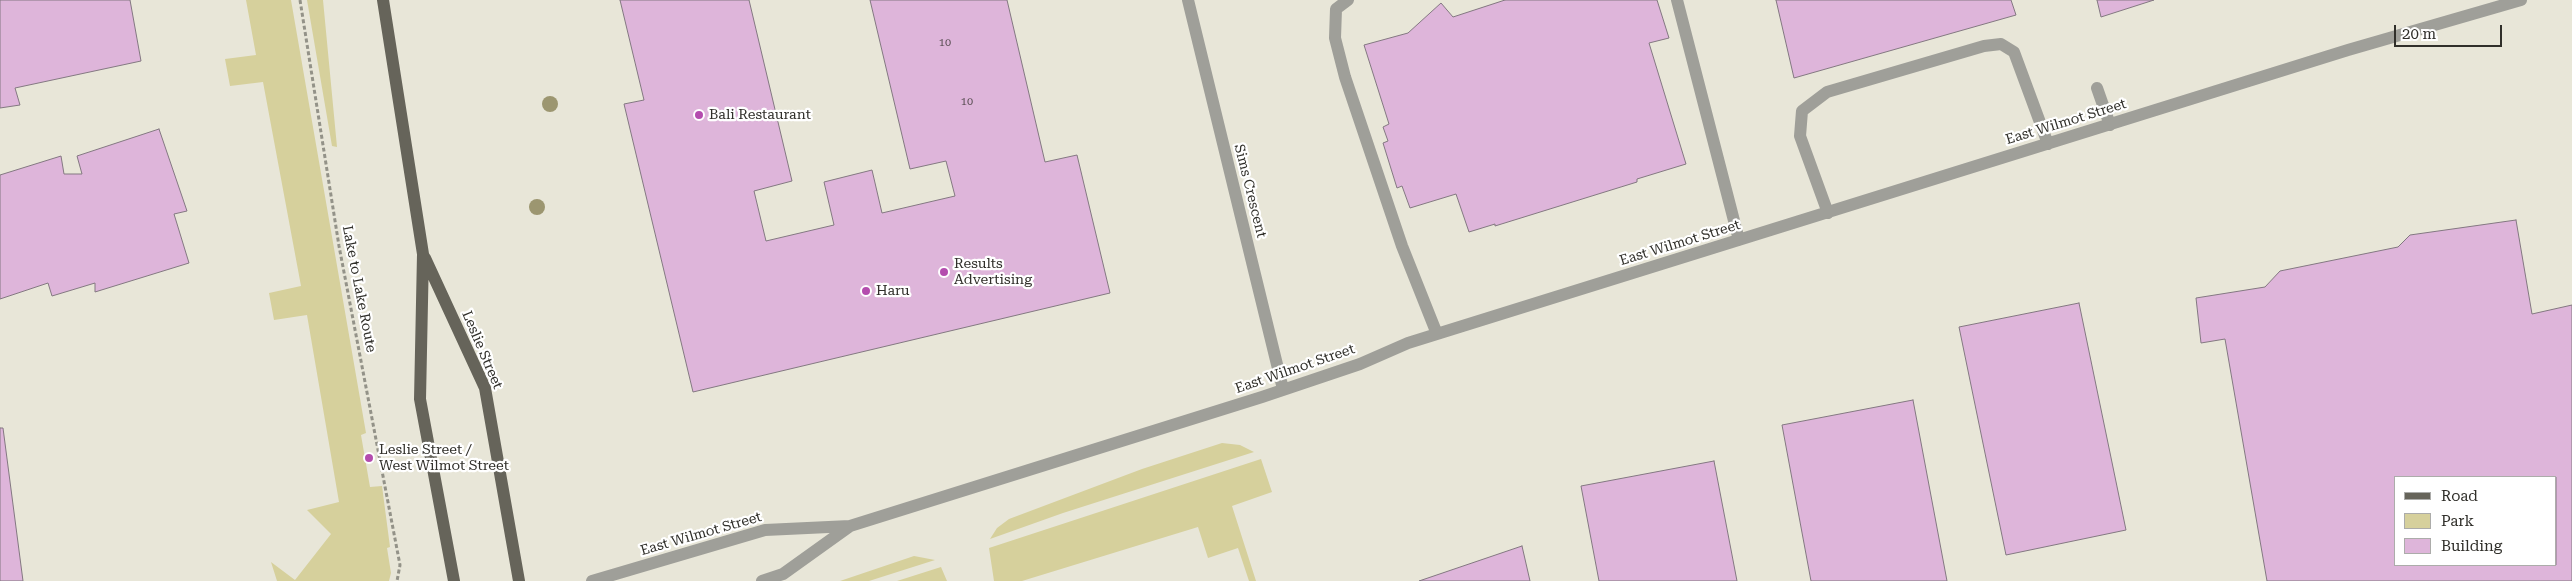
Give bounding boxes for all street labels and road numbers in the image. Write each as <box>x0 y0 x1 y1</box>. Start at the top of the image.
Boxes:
street label: East Wilmot Street <box>2004 96 2128 148</box>
street label: Sims Crescent <box>1230 142 1270 240</box>
street label: East Wilmot Street <box>1618 217 1742 269</box>
street label: Lake to Lake Route <box>338 224 380 354</box>
street label: Leslie Street <box>458 308 506 392</box>
street label: East Wilmot Street <box>1233 341 1357 397</box>
street label: East Wilmot Street <box>638 509 764 559</box>

